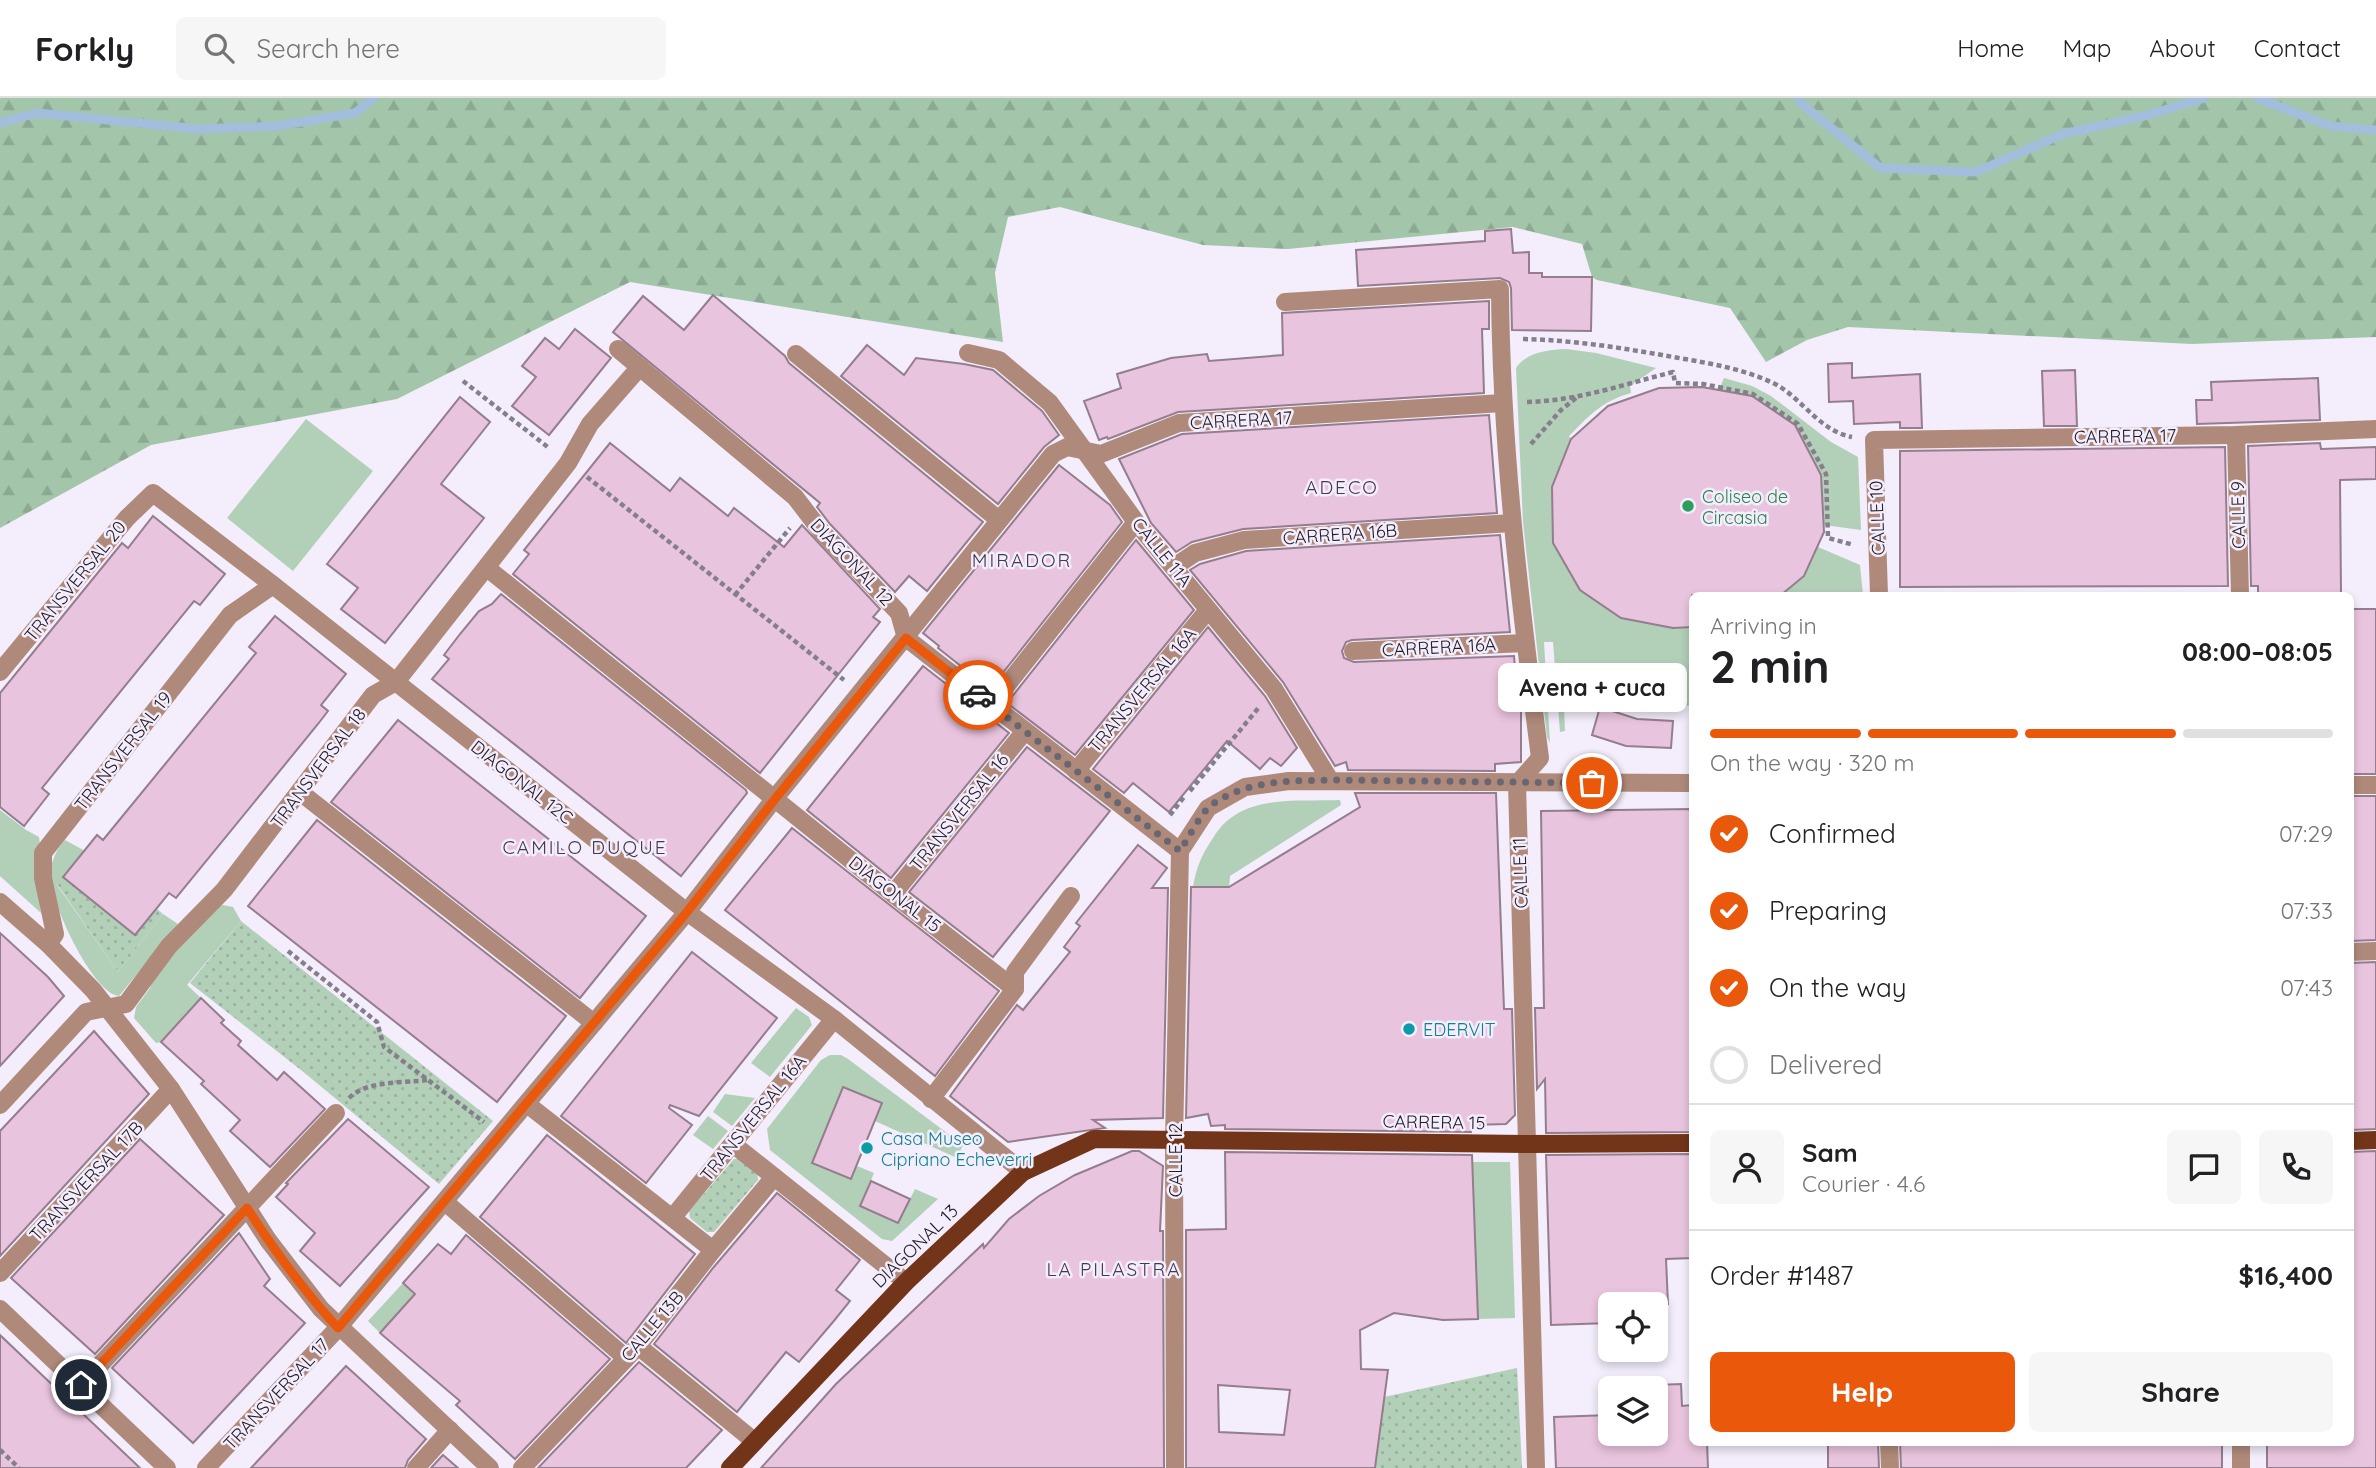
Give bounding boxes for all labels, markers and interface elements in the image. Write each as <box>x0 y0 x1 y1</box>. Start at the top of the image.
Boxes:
search box <box>176 17 666 80</box>
text: Forkly <box>35 28 134 69</box>
icon: search <box>200 29 238 67</box>
text: Search here <box>256 32 400 65</box>
text: Home <box>1957 33 2024 63</box>
text: Map <box>2062 33 2111 63</box>
text: About <box>2149 33 2216 63</box>
text: Contact <box>2254 33 2341 63</box>
street label: CARRERA 17 <box>1189 406 1293 434</box>
street label: CARRERA 17 <box>2074 424 2176 448</box>
district label: ADECO <box>1305 475 1379 499</box>
street label: CALLE 10 <box>1864 480 1890 556</box>
street label: CALLE 9 <box>2226 481 2250 549</box>
place label: Coliseo de Circasia <box>1702 485 1788 529</box>
marker: Coliseo de Circasia <box>1680 498 1696 514</box>
street label: CALLE 11A <box>1127 513 1197 592</box>
street label: DIAGONAL 12 <box>806 514 898 611</box>
street label: TRANSVERSAL 20 <box>19 516 131 646</box>
street label: CARRERA 16B <box>1282 519 1398 549</box>
district label: MIRADOR <box>972 548 1072 572</box>
text: Arriving in <box>1710 611 1817 640</box>
street label: TRANSVERSAL 16A <box>1083 622 1201 757</box>
street label: CARRERA 16A <box>1381 633 1497 661</box>
text: 08:00–08:05 <box>2182 635 2333 668</box>
text: 2 min <box>1710 637 1830 695</box>
courier <box>943 660 1013 730</box>
callout: Avena + cuca <box>1498 664 1686 713</box>
text: Avena + cuca <box>1519 673 1666 702</box>
icon: car <box>959 676 997 714</box>
street label: TRANSVERSAL 19 <box>69 687 177 815</box>
street label: TRANSVERSAL 18 <box>265 703 371 833</box>
street label: DIAGONAL 12C <box>466 735 578 829</box>
street label: TRANSVERSAL 16 <box>905 748 1014 875</box>
text: On the way · 320 m <box>1710 748 1915 777</box>
pin <box>1562 753 1622 813</box>
icon: bag <box>1573 764 1611 802</box>
icon: check <box>1710 815 1748 853</box>
text: Confirmed <box>1769 817 1896 850</box>
text: 07:29 <box>2279 819 2333 848</box>
district label: CAMILO DUQUE <box>502 835 668 859</box>
street label: CALLE 11 <box>1507 837 1533 909</box>
street label: DIAGONAL 15 <box>844 851 946 937</box>
icon: check <box>1710 892 1748 930</box>
text: Preparing <box>1769 894 1887 927</box>
text: 07:33 <box>2280 896 2333 925</box>
icon: check <box>1710 969 1748 1007</box>
text: On the way <box>1769 971 1907 1004</box>
text: 07:43 <box>2280 973 2333 1002</box>
place label: EDERVIT <box>1423 1018 1496 1041</box>
marker: EDERVIT <box>1401 1021 1417 1037</box>
text: Delivered <box>1769 1048 1882 1081</box>
street label: TRANSVERSAL 16A <box>695 1050 811 1186</box>
street label: CARRERA 15 <box>1382 1110 1486 1134</box>
street label: TRANSVERSAL 17B <box>24 1116 148 1246</box>
street label: CALLE 12 <box>1164 1123 1187 1197</box>
place label: Casa Museo Cipriano Echeverri <box>881 1127 1032 1171</box>
button: person <box>1710 1130 1784 1204</box>
button: chat <box>2167 1130 2241 1204</box>
button: phone <box>2259 1130 2333 1204</box>
text: Sam <box>1802 1136 1858 1169</box>
marker: Casa Museo Cipriano Echeverri <box>859 1140 875 1156</box>
text: Courier · 4.6 <box>1802 1169 1925 1198</box>
street label: DIAGONAL 13 <box>867 1199 963 1293</box>
district label: LA PILASTRA <box>1046 1257 1182 1281</box>
text: Order #1487 <box>1710 1259 1853 1292</box>
text: $16,400 <box>2239 1259 2333 1292</box>
street label: CALLE 13B <box>616 1286 688 1366</box>
map controls <box>1598 1292 1668 1446</box>
button: locate <box>1598 1292 1668 1362</box>
street label: TRANSVERSAL 17 <box>218 1333 334 1455</box>
button: Help <box>1710 1352 2015 1432</box>
button: Share <box>2029 1352 2333 1432</box>
pin <box>51 1355 111 1415</box>
icon: home <box>62 1366 100 1404</box>
button: layers <box>1598 1376 1668 1446</box>

